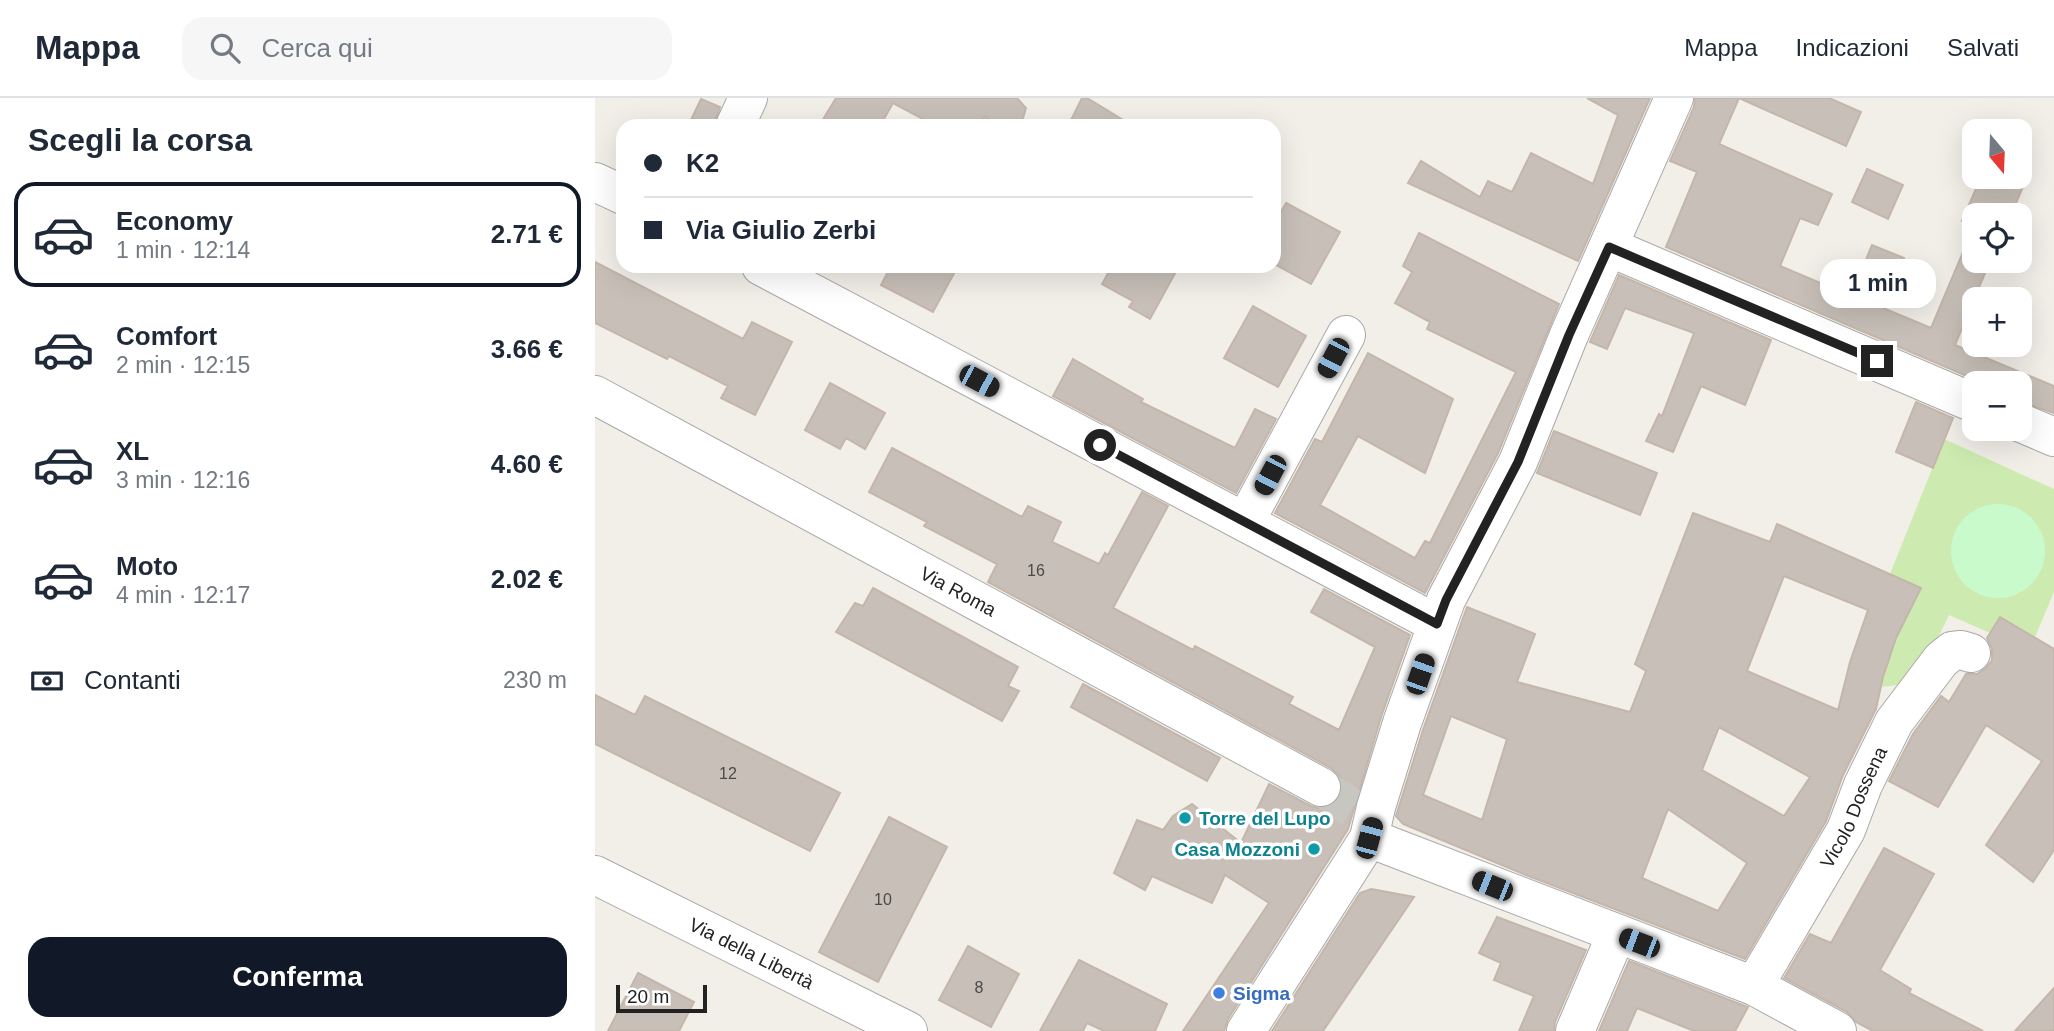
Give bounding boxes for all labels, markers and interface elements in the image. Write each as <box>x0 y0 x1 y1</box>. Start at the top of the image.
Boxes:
search box <box>182 17 672 80</box>
text: Mappa <box>35 29 140 66</box>
icon: search <box>206 29 244 67</box>
text: Cerca qui <box>262 33 373 63</box>
text: Mappa <box>1684 34 1758 61</box>
text: Indicazioni <box>1796 34 1909 61</box>
text: Salvati <box>1947 34 2019 61</box>
north arrow <box>1962 119 2032 189</box>
map controls <box>1962 119 2032 441</box>
text: Scegli la corsa <box>28 122 252 158</box>
text: K2 <box>686 148 719 178</box>
icon: car <box>32 203 95 266</box>
button: locate <box>1962 203 2032 273</box>
text: Economy <box>116 206 233 236</box>
text: Via Giulio Zerbi <box>686 215 876 245</box>
text: 2.71 € <box>491 219 563 249</box>
text: 1 min · 12:14 <box>116 237 250 263</box>
callout: 1 min <box>1819 260 1935 308</box>
text: 1 min <box>1848 270 1908 296</box>
button: + <box>1962 287 2032 357</box>
icon: car <box>32 318 95 381</box>
text: Comfort <box>116 321 217 351</box>
text: 3.66 € <box>491 334 563 364</box>
car <box>1314 335 1353 381</box>
route end <box>1861 345 1893 377</box>
text: 2 min · 12:15 <box>116 352 250 378</box>
car <box>956 362 1003 400</box>
button: − <box>1962 371 2032 441</box>
route start <box>1084 429 1116 461</box>
icon: car <box>32 433 95 496</box>
text: XL <box>116 436 149 466</box>
text: 4.60 € <box>491 449 563 479</box>
car <box>1251 452 1290 498</box>
text: 3 min · 12:16 <box>116 467 250 493</box>
icon: car <box>32 548 95 611</box>
text: Moto <box>116 551 178 581</box>
house number: 16 <box>1027 562 1045 579</box>
street label: Via Roma <box>917 563 1000 621</box>
text: 2.02 € <box>491 564 563 594</box>
text: 4 min · 12:17 <box>116 582 250 608</box>
car <box>1404 651 1437 697</box>
icon: cash <box>28 662 66 700</box>
text: Contanti <box>84 665 181 695</box>
text: 230 m <box>503 667 567 693</box>
street label: Vicolo Dossena <box>1816 743 1891 872</box>
house number: 12 <box>719 765 737 782</box>
place label: Torre del Lupo <box>1199 808 1331 829</box>
marker: Torre del Lupo <box>1177 810 1193 826</box>
car <box>1354 815 1385 861</box>
place label: Casa Mozzoni <box>1174 839 1300 860</box>
marker: Casa Mozzoni <box>1306 841 1322 857</box>
car <box>1469 868 1516 904</box>
house number: 10 <box>874 891 892 908</box>
street label: Via della Libertà <box>686 914 817 993</box>
car <box>1616 926 1663 960</box>
button: Conferma <box>28 937 567 1017</box>
house number: 8 <box>975 979 984 996</box>
scale bar <box>616 982 707 1014</box>
place label: Sigma <box>1233 983 1290 1004</box>
marker: Sigma <box>1211 985 1227 1001</box>
text: 20 m <box>627 986 669 1007</box>

